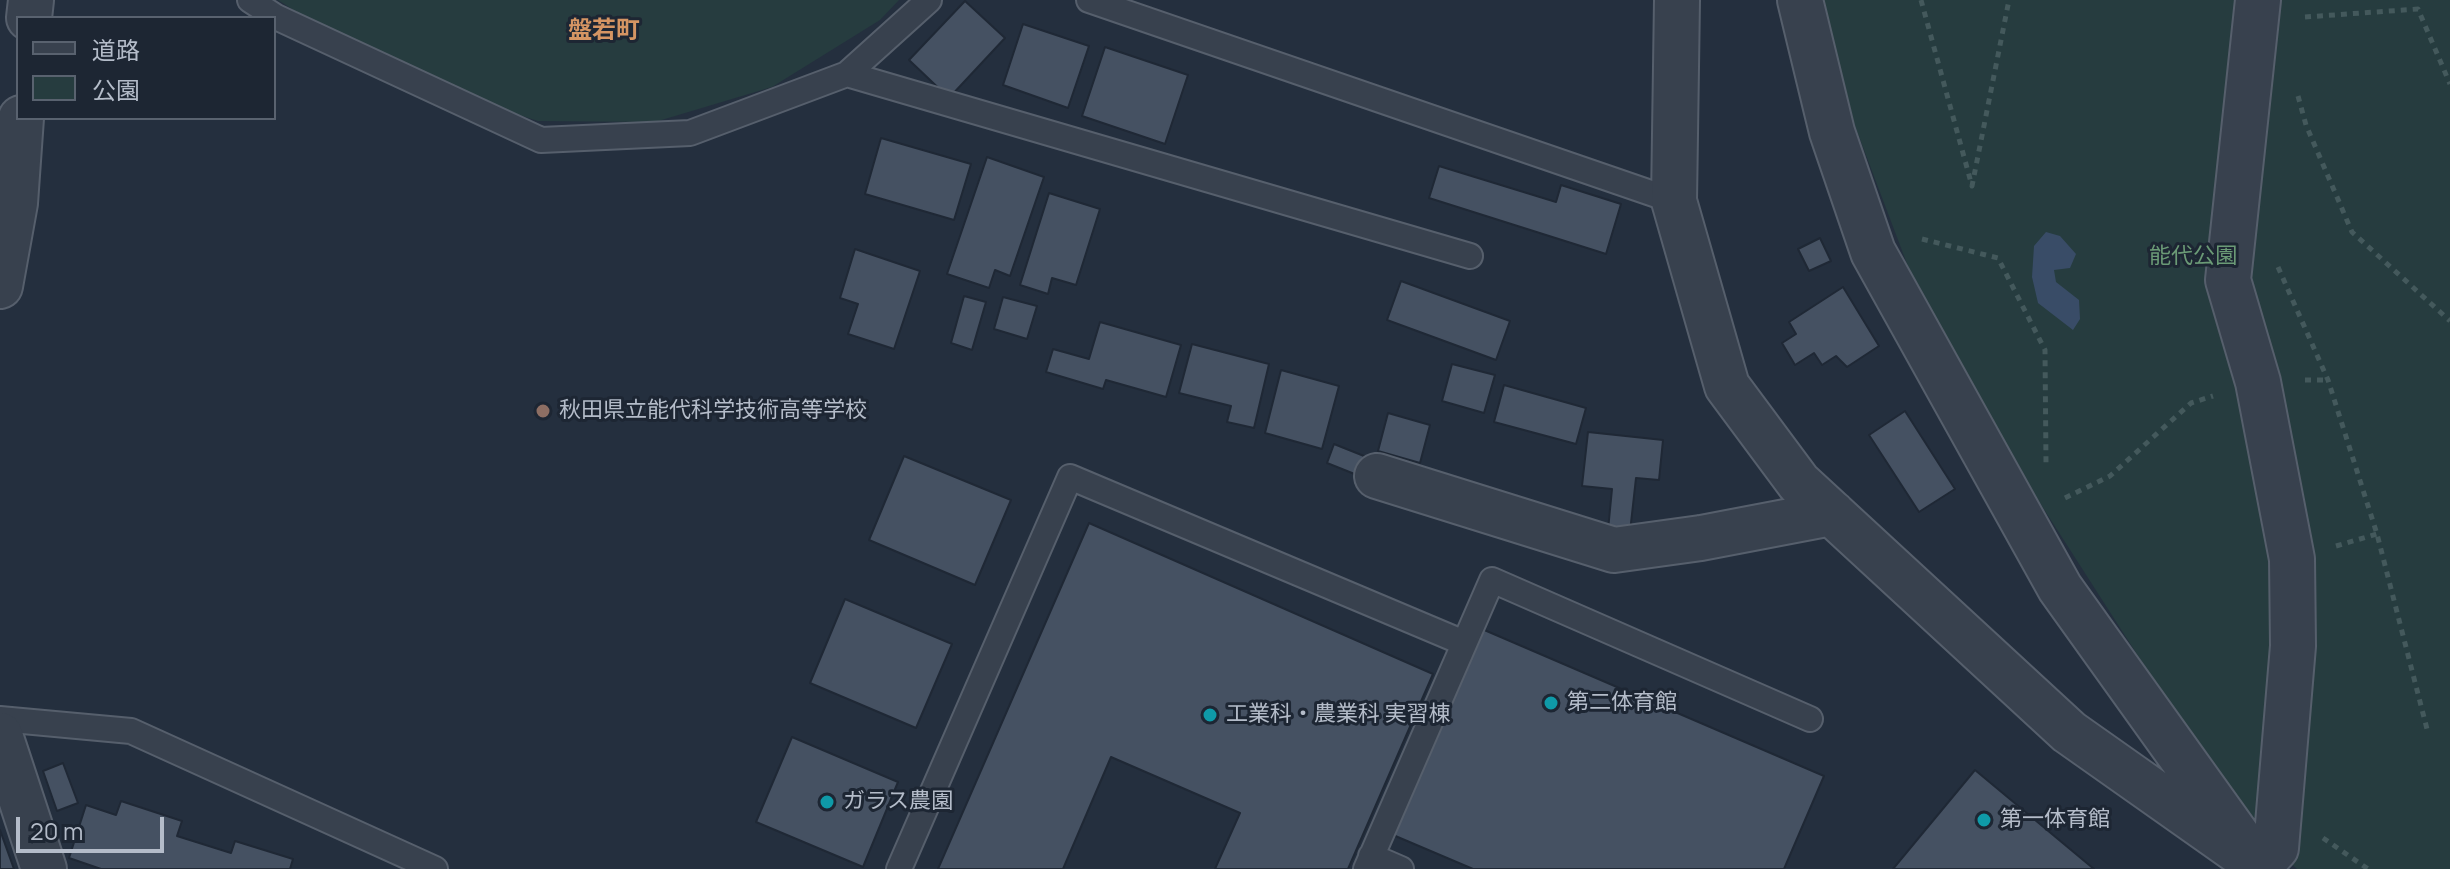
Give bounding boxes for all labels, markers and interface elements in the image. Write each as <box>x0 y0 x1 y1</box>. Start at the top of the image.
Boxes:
legend <box>16 16 276 120</box>
district label: 盤若町 <box>568 17 640 45</box>
text: 道路 <box>92 33 140 66</box>
text: 公園 <box>92 73 140 106</box>
park label: 能代公園 <box>2149 244 2237 270</box>
place label: 秋田県立能代科学技術高等学校 <box>559 398 867 424</box>
marker: 秋田県立能代科学技術高等学校 <box>534 402 552 420</box>
place label: 第二体育館 <box>1567 690 1677 716</box>
marker: 第二体育館 <box>1542 694 1560 712</box>
place label: 工業科・農業科 実習棟 <box>1226 702 1450 728</box>
marker: 工業科・農業科 実習棟 <box>1201 706 1219 724</box>
place label: ガラス農園 <box>843 789 953 815</box>
marker: ガラス農園 <box>818 793 836 811</box>
scale bar <box>20 801 168 851</box>
place label: 第一体育館 <box>2000 807 2110 833</box>
marker: 第一体育館 <box>1975 811 1993 829</box>
text: 20 m <box>30 814 83 847</box>

